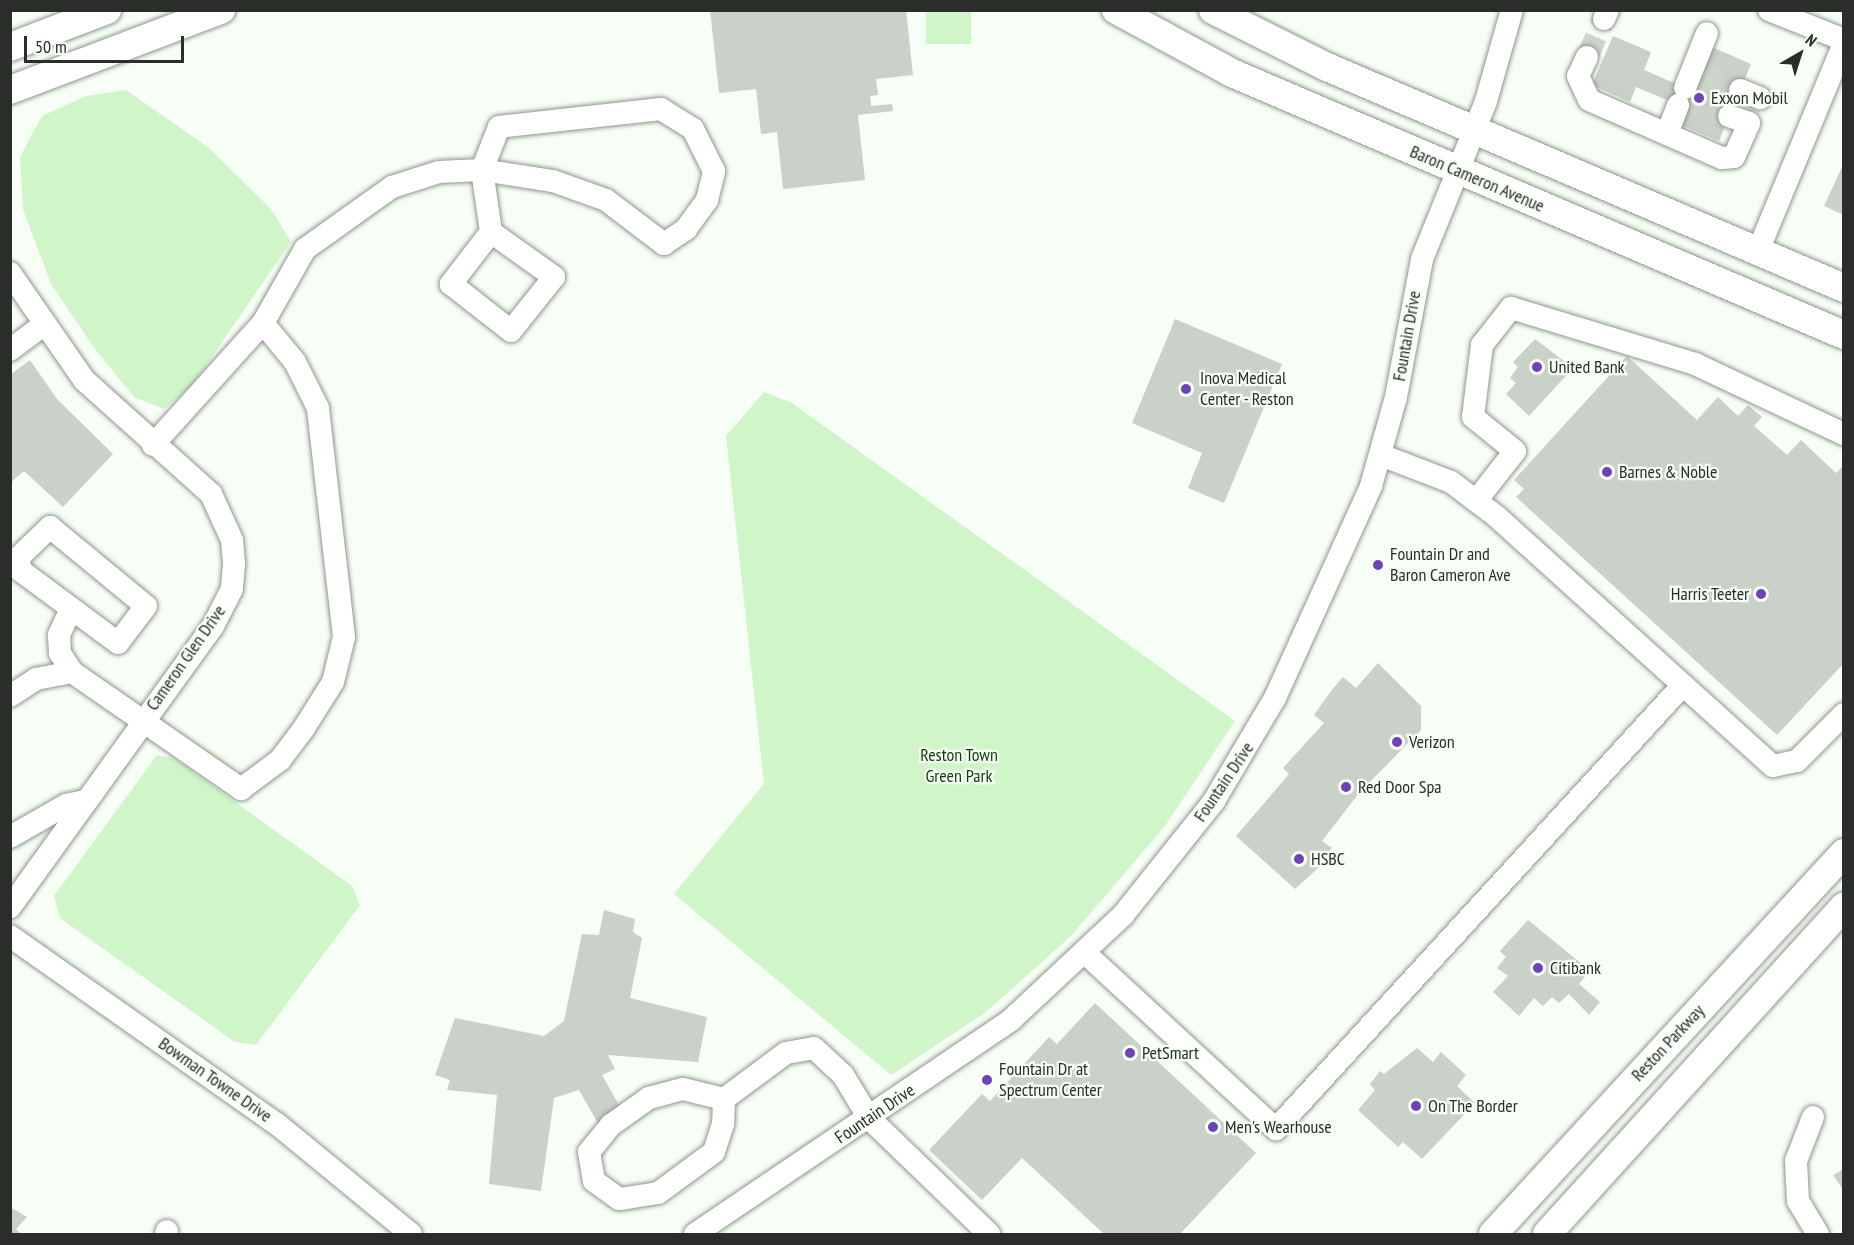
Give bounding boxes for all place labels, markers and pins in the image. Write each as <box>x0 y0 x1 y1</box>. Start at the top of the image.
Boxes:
place label: Exxon Mobil <box>1711 87 1788 109</box>
marker: Exxon Mobil <box>1692 91 1706 105</box>
place label: United Bank <box>1549 356 1625 378</box>
marker: United Bank <box>1530 360 1544 374</box>
place label: Inova Medical Center - Reston <box>1200 368 1295 410</box>
marker: Inova Medical Center - Reston <box>1177 380 1195 398</box>
place label: Barnes & Noble <box>1619 461 1717 483</box>
marker: Barnes & Noble <box>1600 465 1614 479</box>
place label: Fountain Dr and Baron Cameron Ave <box>1390 544 1511 586</box>
marker: Fountain Dr and Baron Cameron Ave <box>1371 558 1385 572</box>
place label: Harris Teeter <box>1670 583 1749 605</box>
marker: Harris Teeter <box>1754 587 1768 601</box>
place label: Verizon <box>1409 731 1455 753</box>
marker: Verizon <box>1390 735 1404 749</box>
place label: Red Door Spa <box>1358 776 1441 798</box>
marker: Red Door Spa <box>1339 780 1353 794</box>
place label: HSBC <box>1311 848 1345 870</box>
marker: HSBC <box>1292 852 1306 866</box>
place label: Citibank <box>1550 957 1601 979</box>
marker: Citibank <box>1531 961 1545 975</box>
place label: PetSmart <box>1142 1042 1199 1064</box>
marker: PetSmart <box>1123 1046 1137 1060</box>
place label: Fountain Dr at Spectrum Center <box>999 1059 1102 1102</box>
marker: Fountain Dr at Spectrum Center <box>980 1073 994 1087</box>
place label: On The Border <box>1428 1095 1518 1117</box>
marker: On The Border <box>1409 1099 1423 1113</box>
place label: Men's Wearhouse <box>1225 1116 1332 1138</box>
marker: Men's Wearhouse <box>1206 1120 1220 1134</box>

